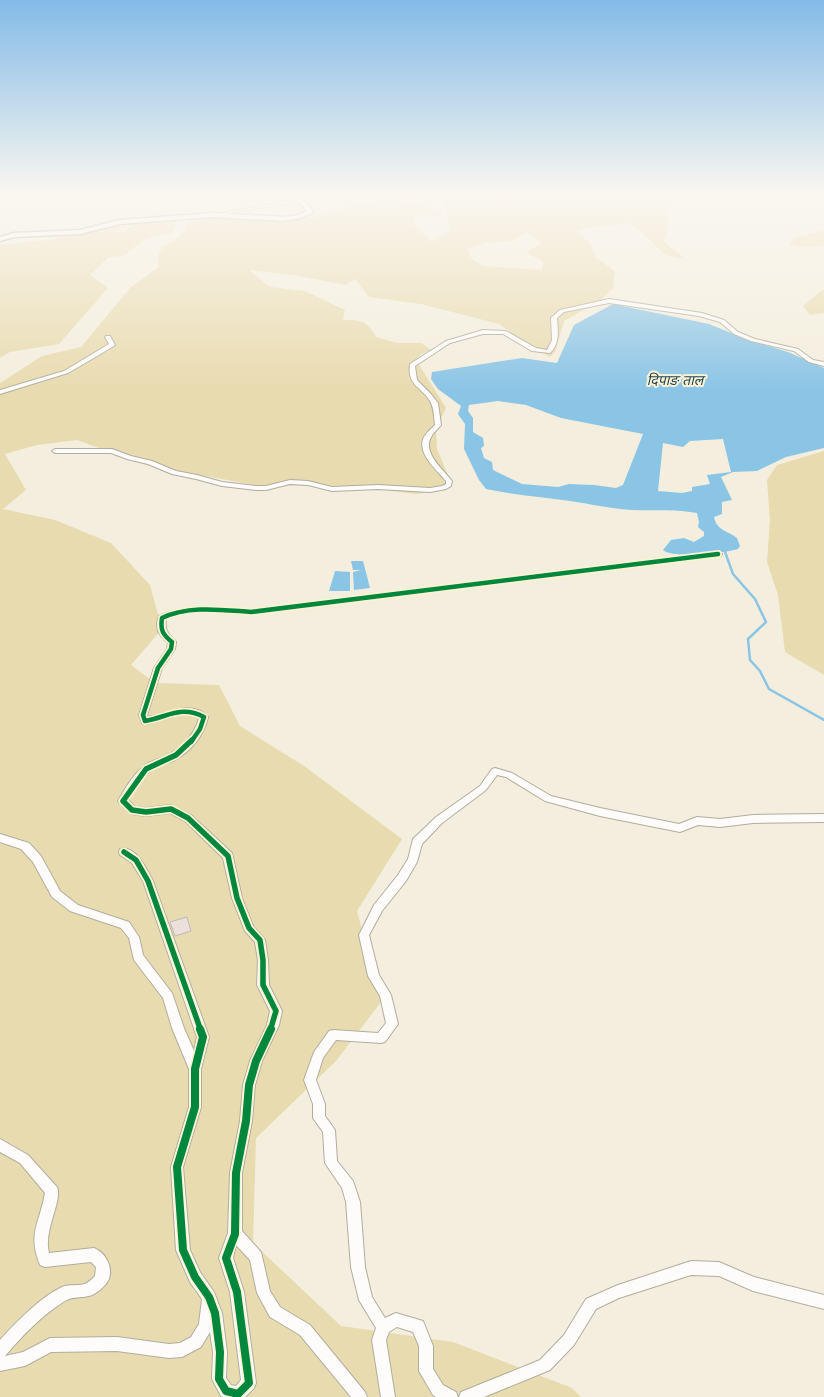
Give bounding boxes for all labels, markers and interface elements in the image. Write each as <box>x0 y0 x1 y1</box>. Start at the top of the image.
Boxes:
water label: दिपाङ ताल <box>647 371 706 388</box>

